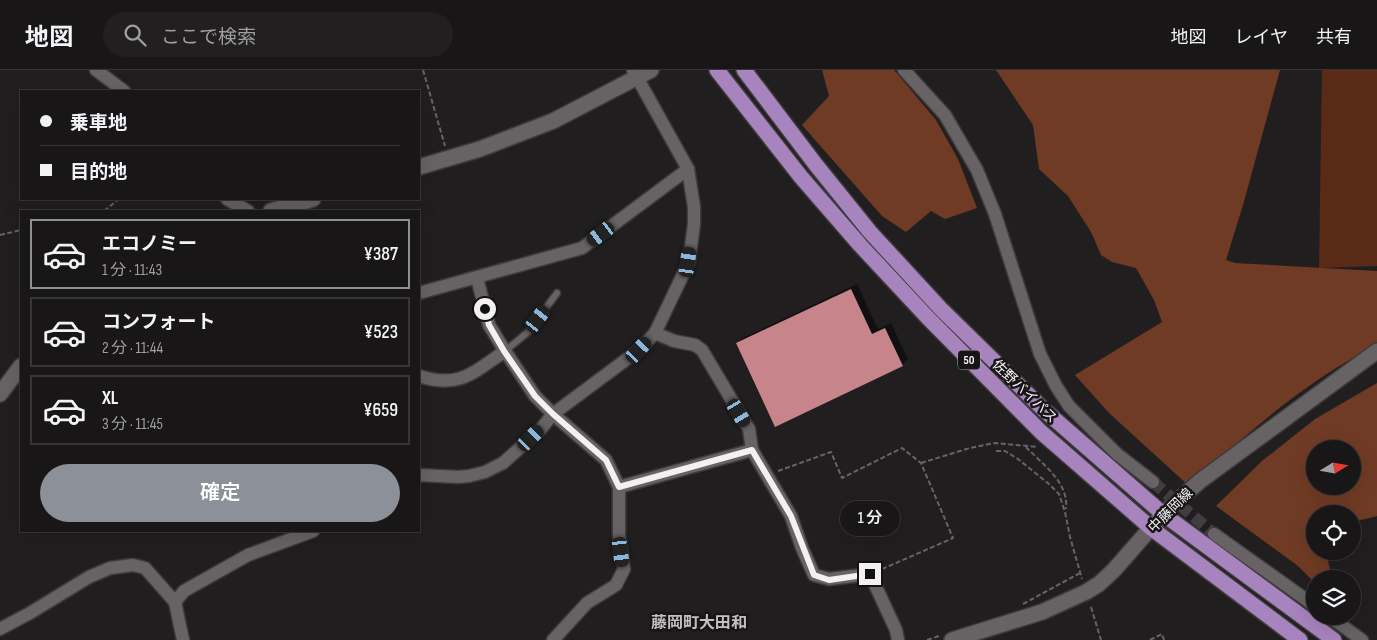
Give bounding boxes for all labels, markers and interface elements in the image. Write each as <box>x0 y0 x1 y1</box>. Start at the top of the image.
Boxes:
search box <box>103 12 453 57</box>
icon: search <box>121 21 149 49</box>
text: 地図 <box>25 23 73 52</box>
text: ここで検索 <box>161 26 256 49</box>
text: 地図 <box>1171 27 1207 48</box>
text: レイヤ <box>1235 27 1288 48</box>
text: 共有 <box>1316 27 1352 48</box>
text: 乗車地 <box>70 112 127 135</box>
text: 目的地 <box>70 161 127 184</box>
car <box>584 219 617 249</box>
icon: car <box>42 232 87 277</box>
text: エコノミー <box>102 233 197 256</box>
text: ¥387 <box>363 243 398 266</box>
car <box>678 246 697 278</box>
text: 1 分 · 11:43 <box>102 261 162 280</box>
route start <box>474 298 496 320</box>
car <box>522 303 553 335</box>
icon: car <box>42 310 87 355</box>
text: コンフォート <box>102 311 215 334</box>
text: ¥523 <box>364 321 398 344</box>
car <box>623 334 654 366</box>
text: 2 分 · 11:44 <box>102 339 163 358</box>
road number: 50 <box>958 350 980 370</box>
street label: 佐野バイパス <box>989 356 1061 427</box>
text: XL <box>102 387 118 410</box>
icon: car <box>42 388 87 433</box>
car <box>724 396 753 430</box>
text: ¥659 <box>363 399 398 422</box>
text: 3 分 · 11:45 <box>102 415 163 434</box>
car <box>515 422 546 454</box>
north arrow <box>1306 440 1361 495</box>
map controls <box>1306 440 1361 625</box>
button: 確定 <box>40 464 400 522</box>
street label: 中藤岡線 <box>1145 485 1196 536</box>
callout: 1 分 <box>840 502 900 536</box>
button: locate <box>1306 505 1361 560</box>
text: 1 分 <box>858 509 882 528</box>
car <box>611 536 630 568</box>
route end <box>859 563 881 585</box>
button: layers <box>1306 570 1361 625</box>
district label: 藤岡町大田和 <box>651 614 747 633</box>

